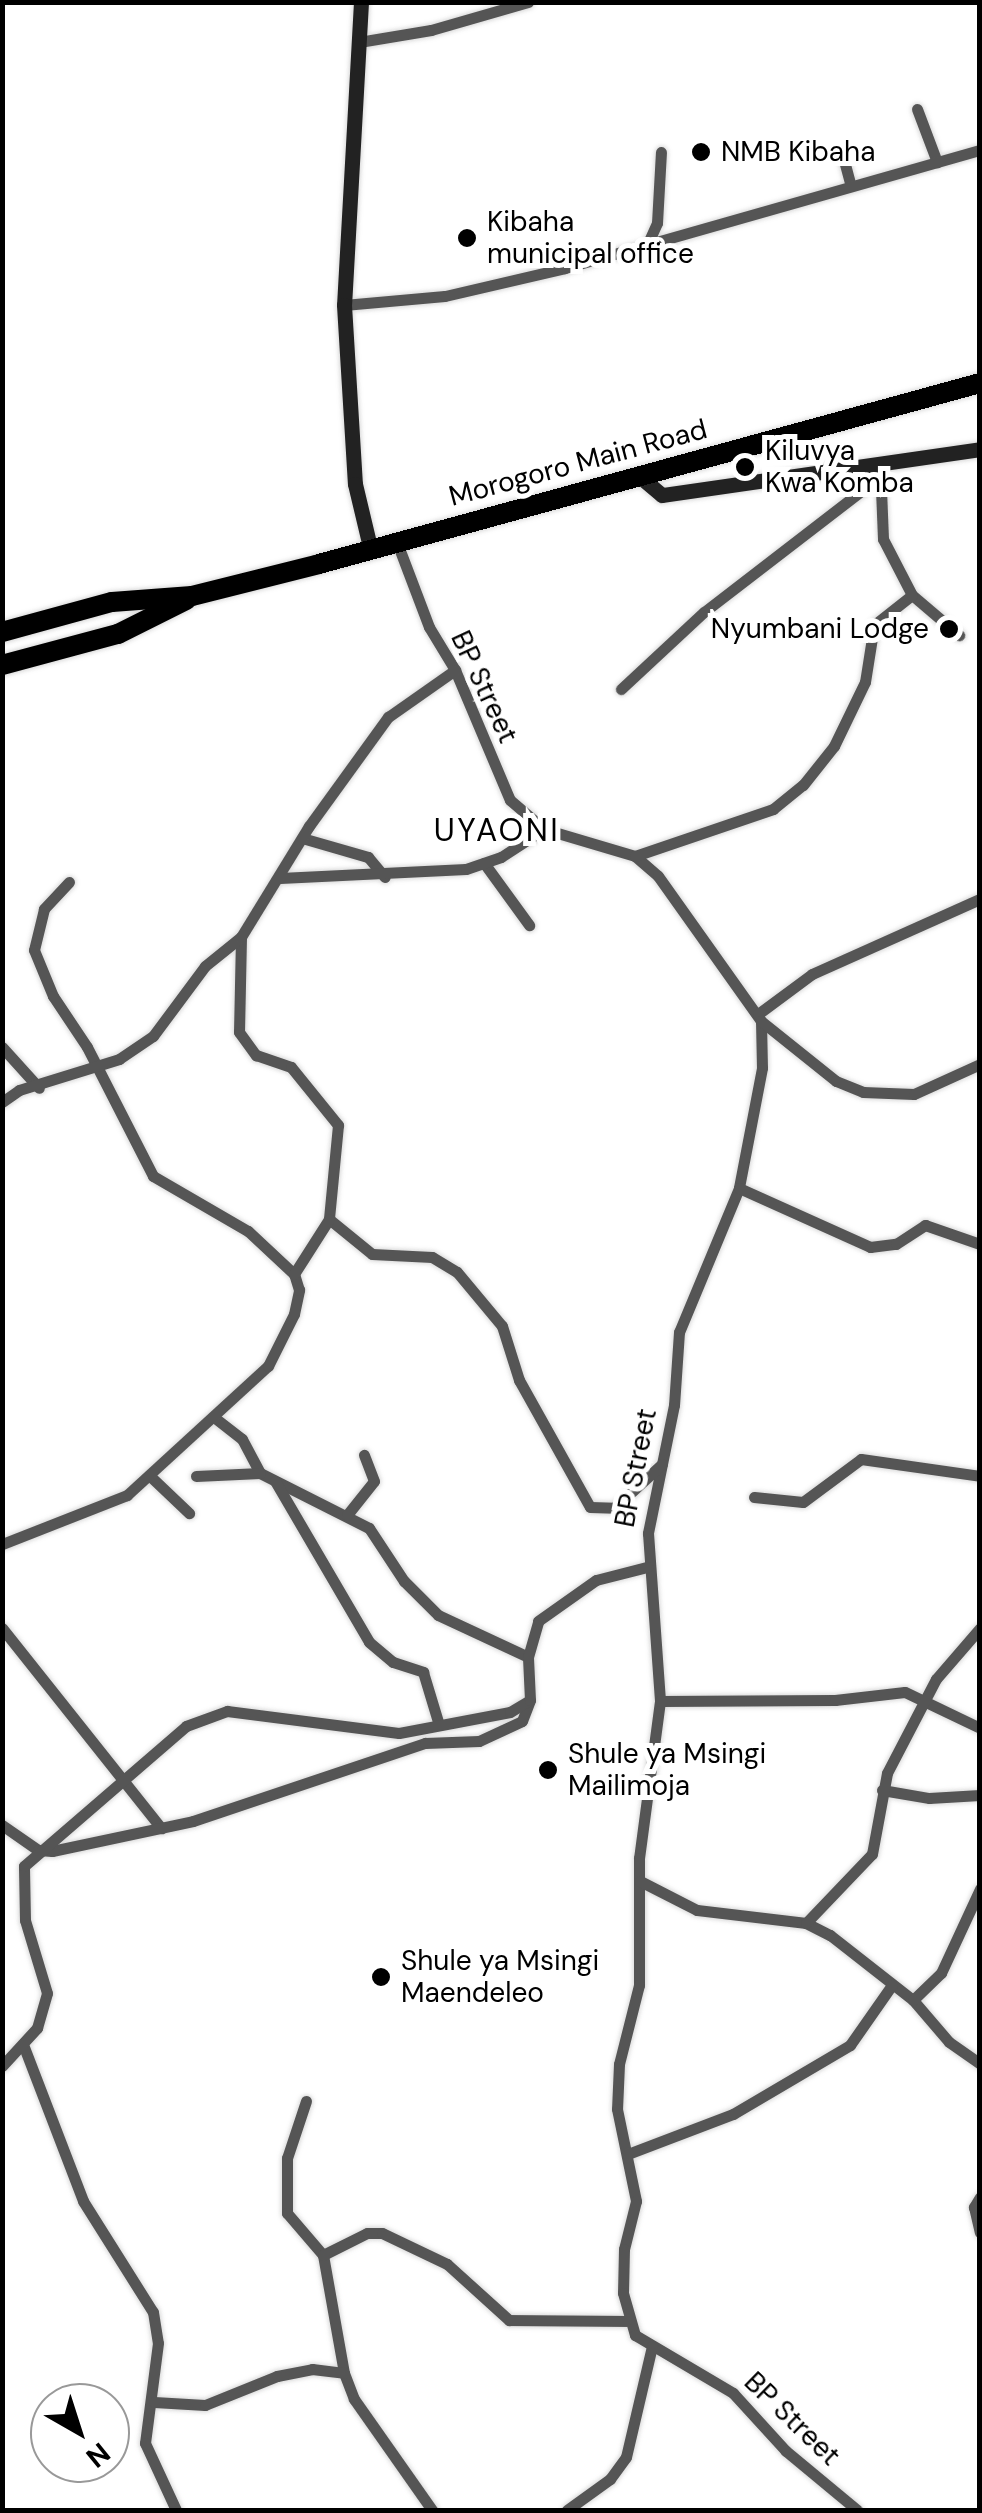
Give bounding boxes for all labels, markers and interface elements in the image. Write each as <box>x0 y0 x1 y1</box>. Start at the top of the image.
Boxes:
place label: NMB Kibaha <box>721 135 875 169</box>
marker: NMB Kibaha <box>690 141 712 163</box>
place label: Kibaha municipal office <box>487 205 694 271</box>
marker: Kibaha municipal office <box>456 227 478 249</box>
street label: Morogoro Main Road <box>445 412 711 514</box>
place label: Kiluvya Kwa Komba <box>765 434 914 500</box>
marker: Kiluvya Kwa Komba <box>734 456 756 478</box>
place label: Nyumbani Lodge <box>711 612 929 646</box>
marker: Nyumbani Lodge <box>938 618 960 640</box>
street label: BP Street <box>443 626 525 748</box>
district label: UYAONI <box>434 811 560 849</box>
street label: BP Street <box>608 1406 664 1530</box>
place label: Shule ya Msingi Mailimoja <box>568 1737 766 1803</box>
marker: Shule ya Msingi Mailimoja <box>537 1759 559 1781</box>
place label: Shule ya Msingi Maendeleo <box>401 1944 599 2010</box>
marker: Shule ya Msingi Maendeleo <box>370 1966 392 1988</box>
street label: BP Street <box>737 2365 847 2473</box>
north arrow <box>30 2383 130 2483</box>
text: N <box>78 2434 118 2476</box>

